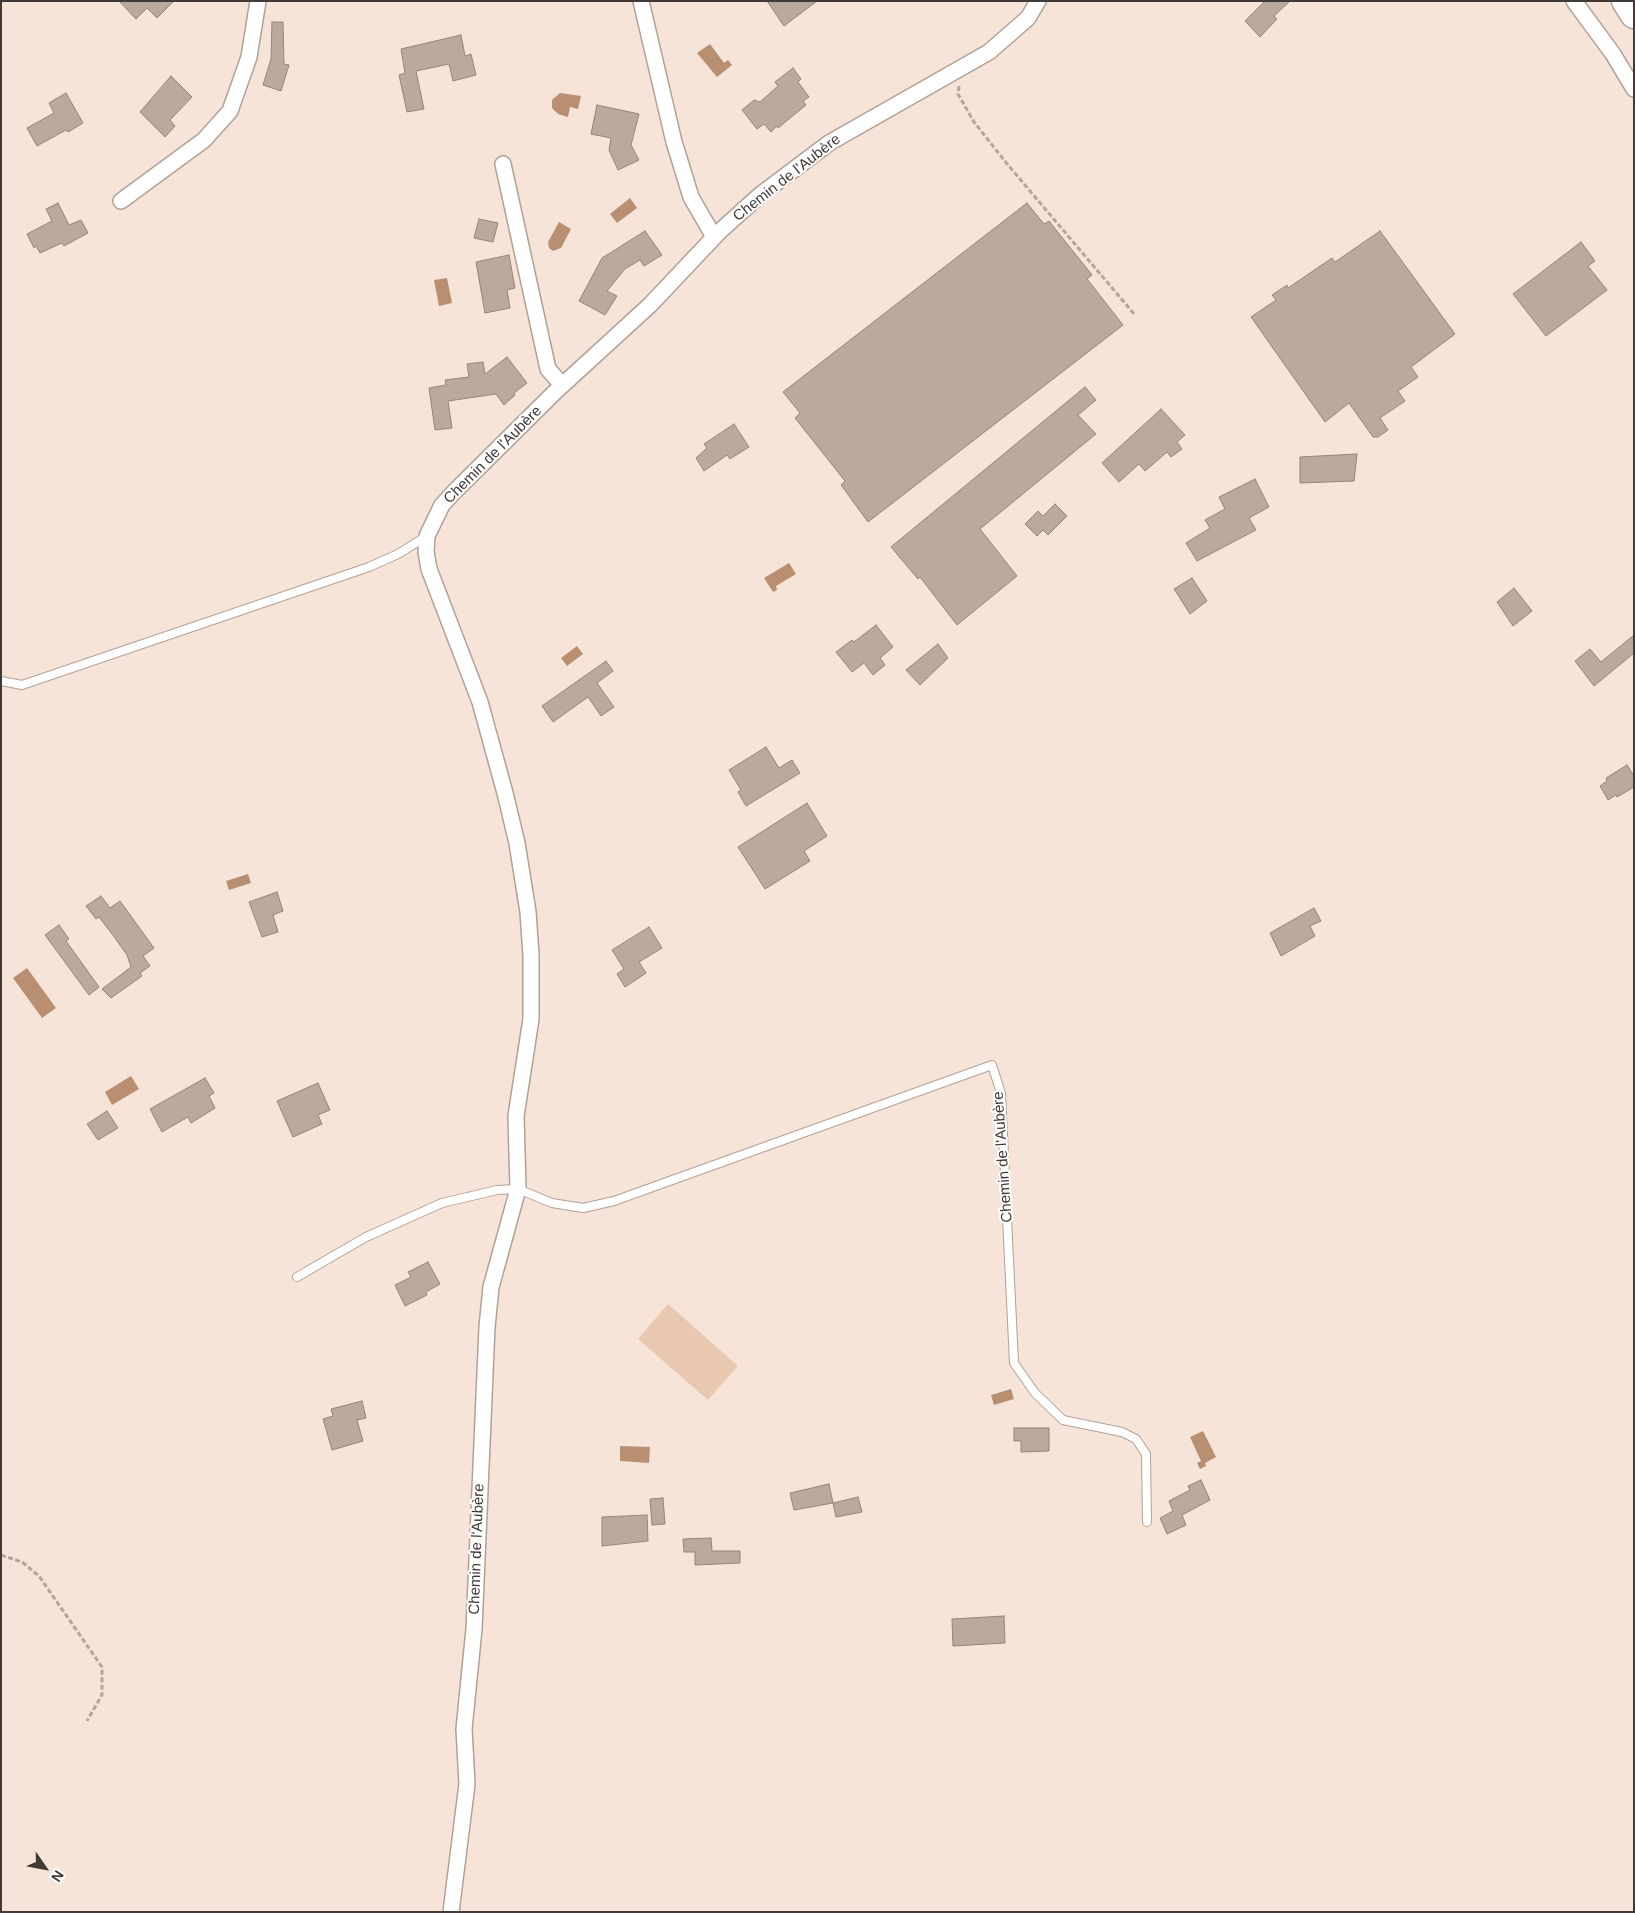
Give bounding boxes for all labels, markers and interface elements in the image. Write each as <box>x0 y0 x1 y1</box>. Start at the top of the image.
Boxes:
street label: Chemin de l'Aubère <box>730 130 844 226</box>
street label: Chemin de l'Aubère <box>440 402 546 508</box>
street label: Chemin de l'Aubère <box>989 1091 1017 1223</box>
street label: Chemin de l'Aubère <box>466 1483 488 1615</box>
north arrow <box>20 1843 70 1893</box>
text: N <box>48 1868 67 1885</box>

